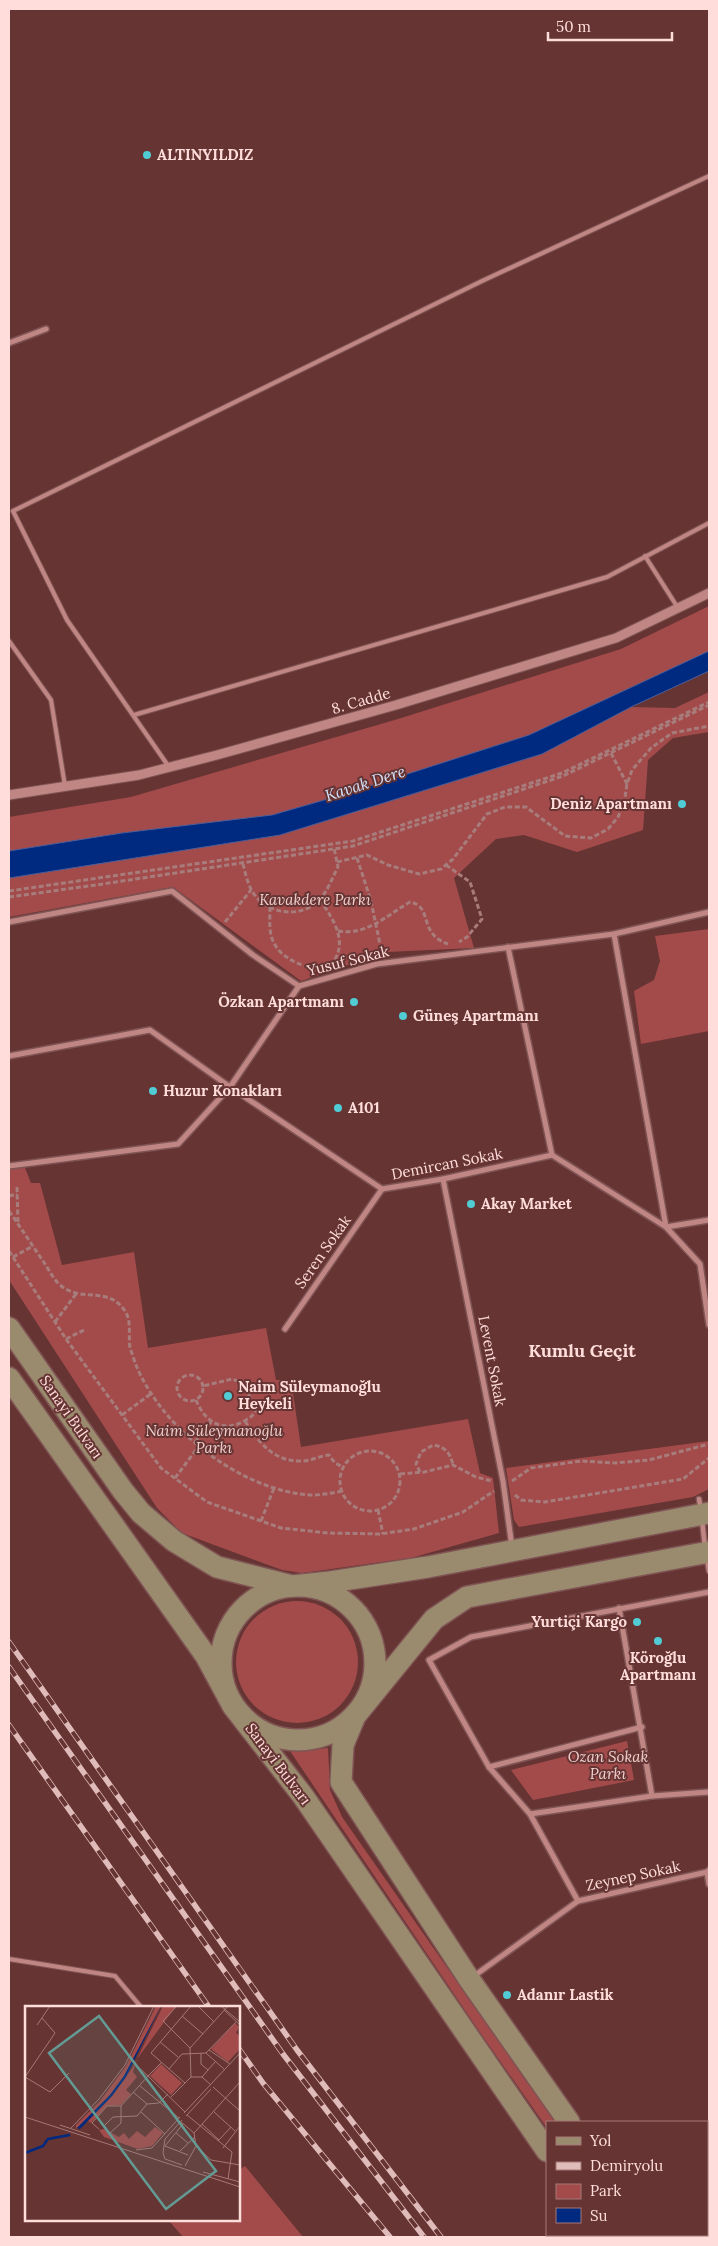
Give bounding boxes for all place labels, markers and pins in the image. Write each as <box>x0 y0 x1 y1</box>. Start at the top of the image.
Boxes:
place label: ALTINYILDIZ <box>157 145 253 164</box>
marker: ALTINYILDIZ <box>141 149 153 161</box>
place label: Deniz Apartmanı <box>550 794 672 813</box>
marker: Deniz Apartmanı <box>676 798 688 810</box>
place label: Özkan Apartmanı <box>218 992 344 1011</box>
marker: Özkan Apartmanı <box>348 996 360 1008</box>
place label: Güneş Apartmanı <box>413 1006 539 1025</box>
marker: Güneş Apartmanı <box>397 1010 409 1022</box>
place label: Huzur Konakları <box>163 1081 282 1100</box>
marker: Huzur Konakları <box>147 1085 159 1097</box>
place label: A101 <box>348 1098 380 1117</box>
marker: A101 <box>332 1102 344 1114</box>
place label: Akay Market <box>481 1194 573 1213</box>
marker: Akay Market <box>465 1198 477 1210</box>
place label: Naim Süleymanoğlu Heykeli <box>238 1377 381 1413</box>
marker: Naim Süleymanoğlu Heykeli <box>222 1390 234 1402</box>
place label: Yurtiçi Kargo <box>531 1612 627 1631</box>
marker: Yurtiçi Kargo <box>631 1616 643 1628</box>
marker: Köroğlu Apartmanı <box>652 1635 664 1647</box>
place label: Köroğlu Apartmanı <box>620 1648 696 1684</box>
place label: Adanır Lastik <box>517 1985 614 2004</box>
marker: Adanır Lastik <box>501 1989 513 2001</box>

